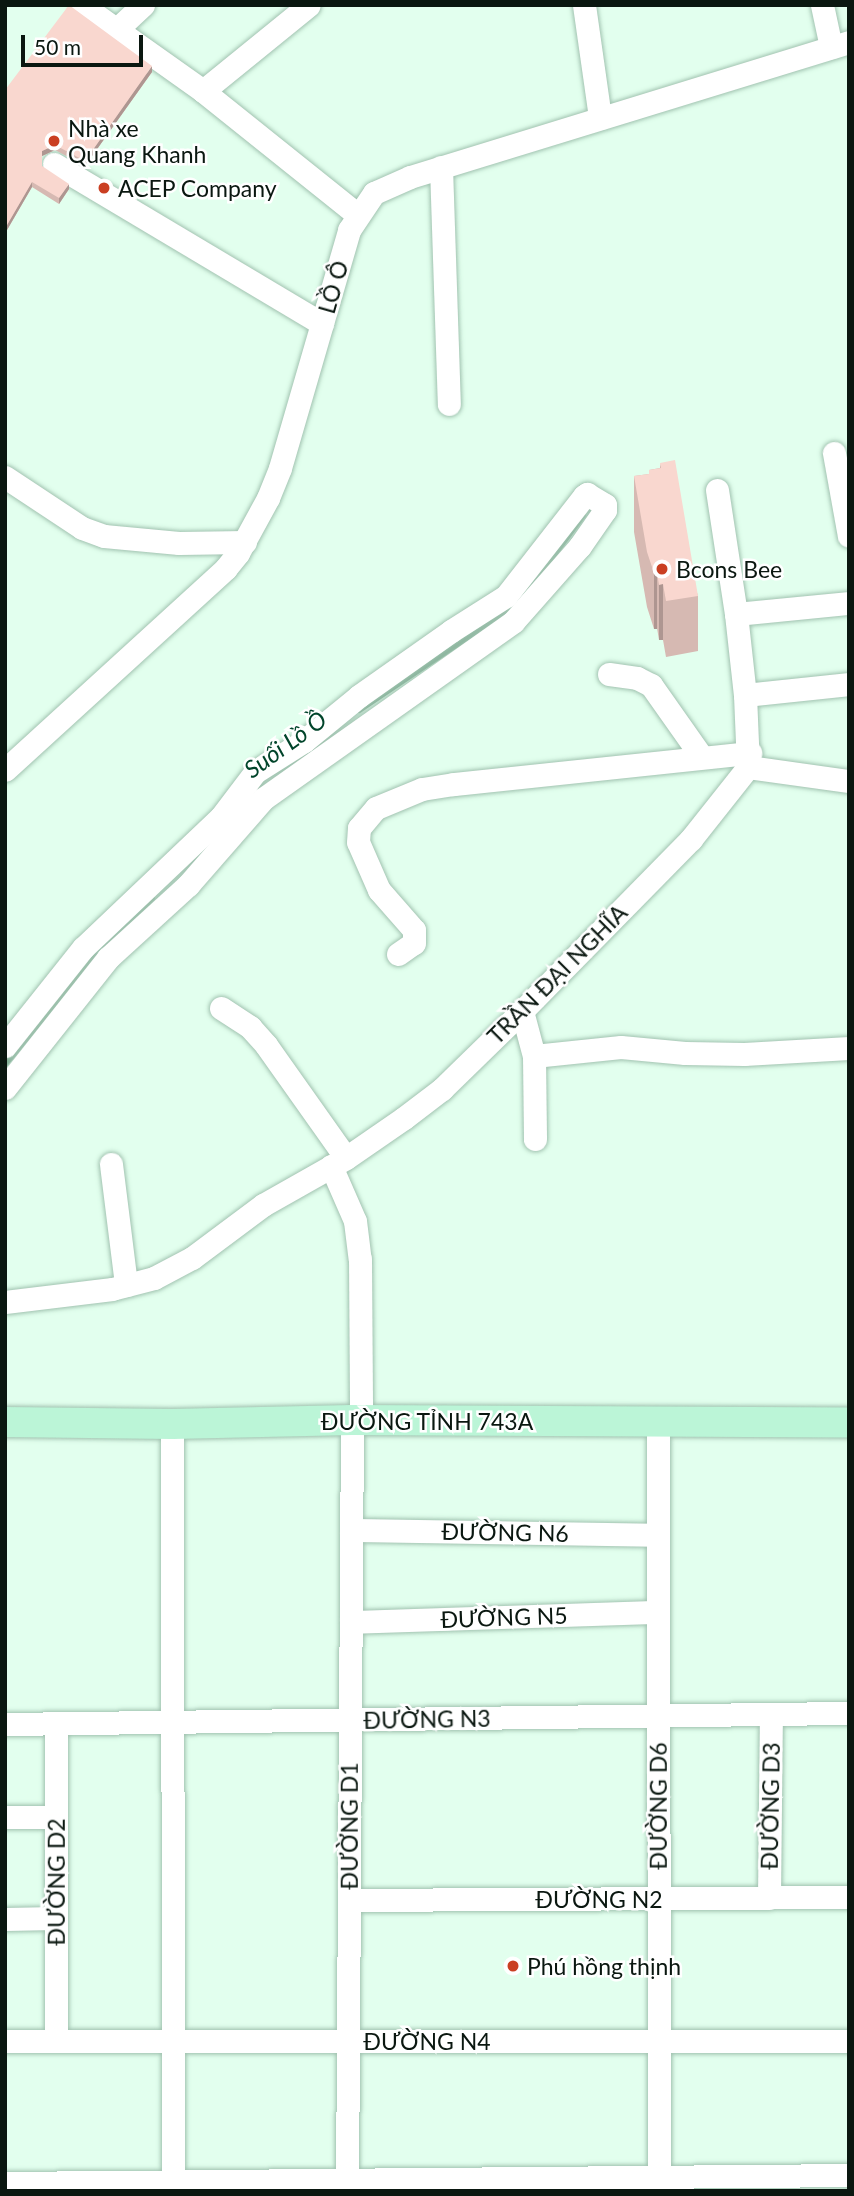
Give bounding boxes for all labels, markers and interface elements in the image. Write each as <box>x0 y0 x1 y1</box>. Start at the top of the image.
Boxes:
scale bar <box>24 21 147 65</box>
text: 50 m <box>34 34 81 59</box>
place label: Nhà xe Quang Khanh <box>68 114 206 168</box>
marker: Nhà xe Quang Khanh <box>46 133 62 149</box>
place label: ACEP Company <box>118 174 277 202</box>
marker: ACEP Company <box>96 180 112 196</box>
street label: LỒ Ô <box>312 257 354 317</box>
place label: Bcons Bee <box>676 555 782 583</box>
marker: Bcons Bee <box>654 561 670 577</box>
water label: Suối Lồ Ồ <box>238 705 332 783</box>
street label: TRẦN ĐẠI NGHĨA <box>481 898 633 1050</box>
street label: ĐƯỜNG TỈNH 743A <box>320 1407 534 1435</box>
street label: ĐƯỜNG N6 <box>441 1517 569 1547</box>
street label: ĐƯỜNG N5 <box>440 1601 568 1633</box>
street label: ĐƯỜNG N3 <box>363 1704 491 1734</box>
street label: ĐƯỜNG D6 <box>644 1742 672 1870</box>
street label: ĐƯỜNG D3 <box>755 1742 785 1870</box>
street label: ĐƯỜNG D1 <box>335 1762 363 1890</box>
street label: ĐƯỜNG D2 <box>42 1818 70 1946</box>
street label: ĐƯỜNG N2 <box>535 1885 663 1913</box>
place label: Phú hồng thịnh <box>527 1952 681 1980</box>
marker: Phú hồng thịnh <box>505 1958 521 1974</box>
street label: ĐƯỜNG N4 <box>363 2027 491 2055</box>

